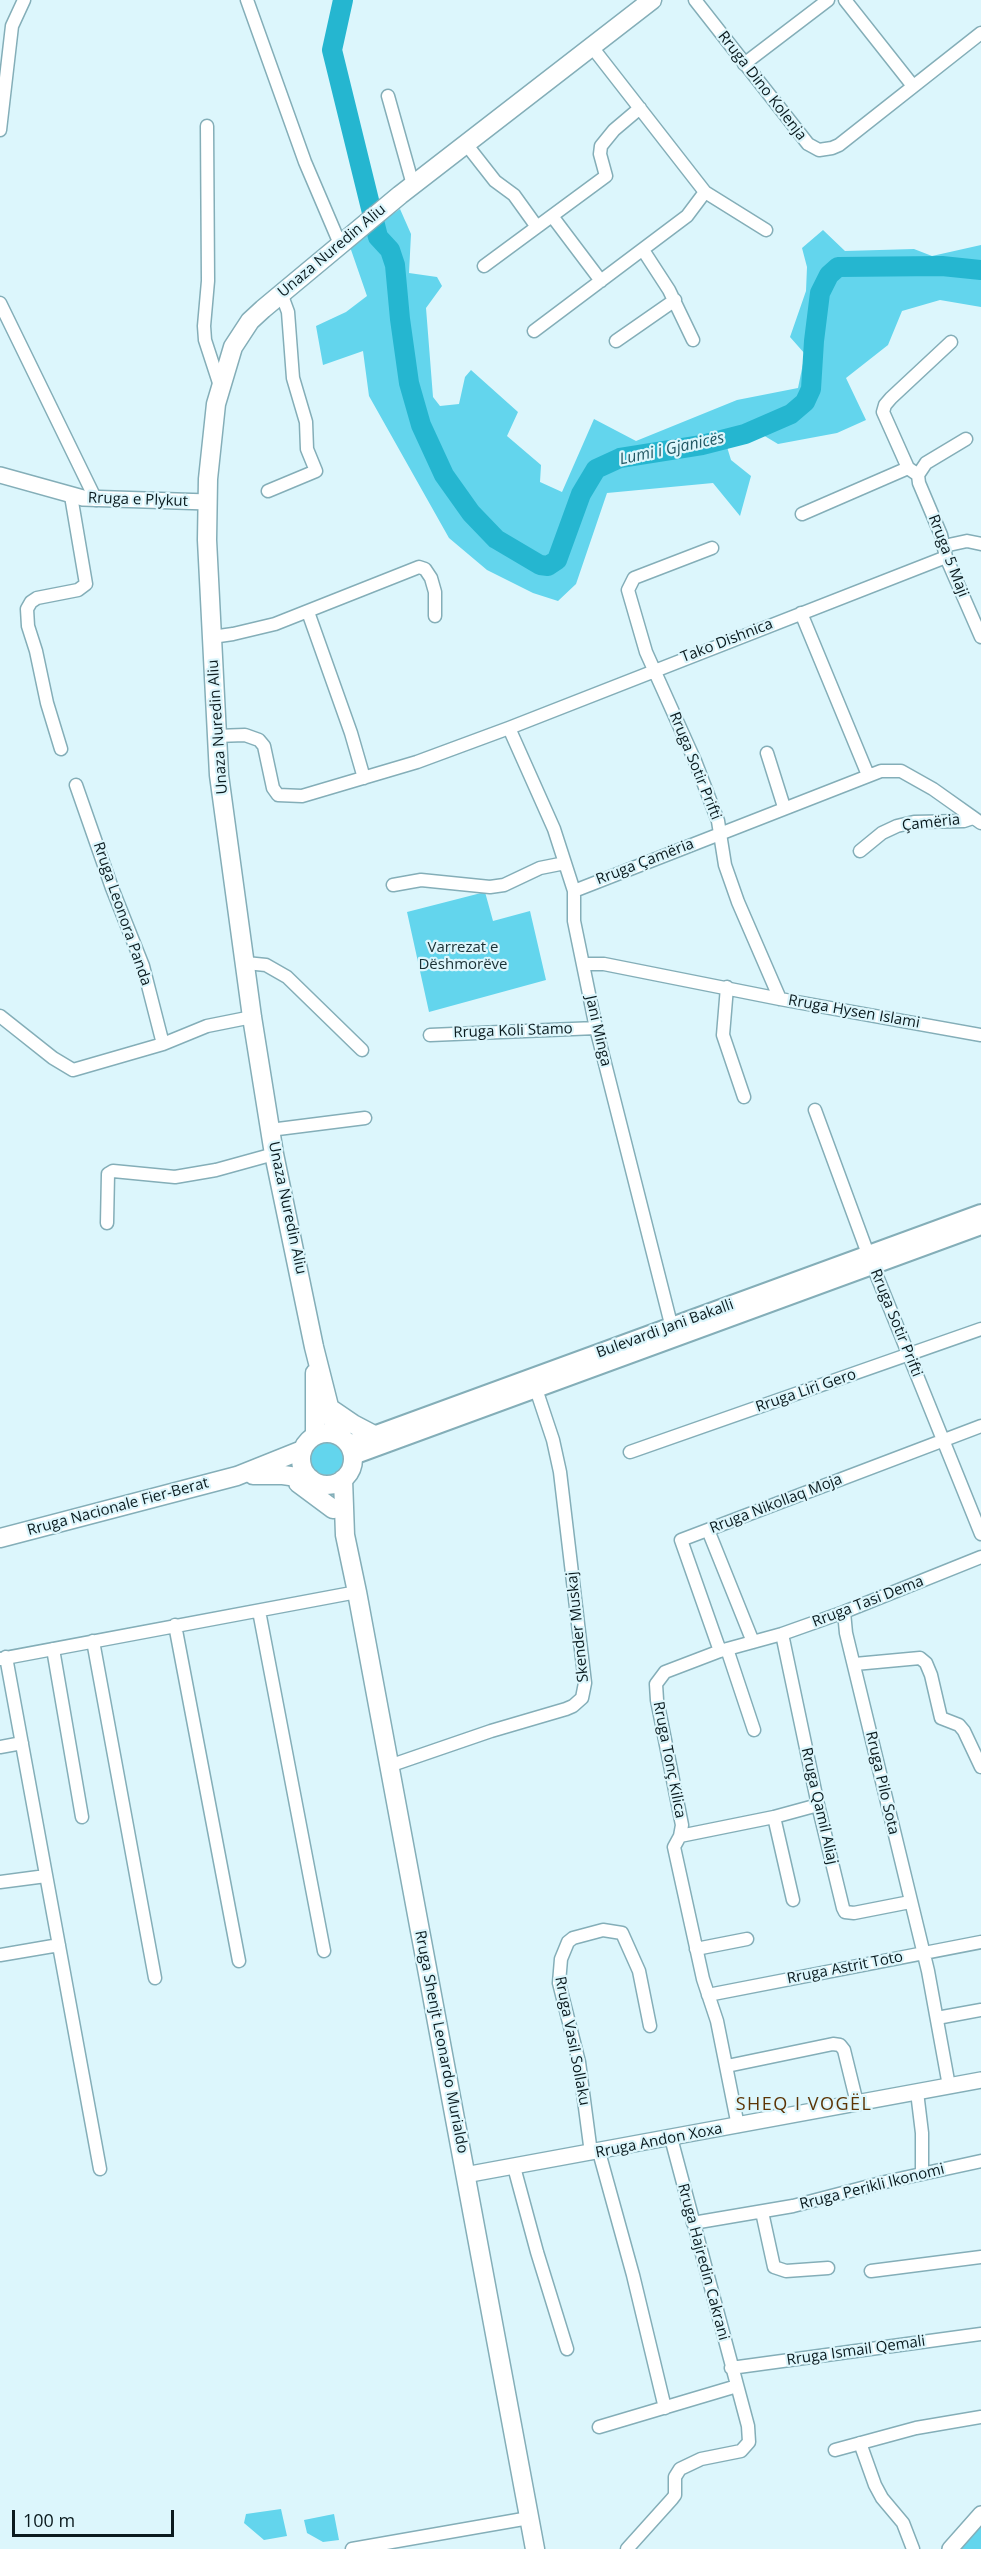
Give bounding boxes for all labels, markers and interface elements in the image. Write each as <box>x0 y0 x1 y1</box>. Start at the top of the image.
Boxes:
street label: Rruga Dino Kolenja <box>714 28 810 144</box>
street label: Unaza Nuredin Aliu <box>274 201 390 301</box>
water label: Lumi i Gjanicës <box>618 429 726 469</box>
street label: Rruga e Plykut <box>88 489 188 511</box>
street label: Rruga 5 Maji <box>924 512 972 600</box>
street label: Tako Dishnica <box>679 615 775 667</box>
street label: Unaza Nuredin Aliu <box>204 659 232 795</box>
street label: Rruga Sotir Prifti <box>665 710 725 822</box>
street label: Çamëria <box>901 811 961 835</box>
street label: Rruga Çamëria <box>594 835 696 889</box>
street label: Rruga Leonora Panda <box>89 840 155 988</box>
park label: Varrezat e Dëshmorëve <box>418 939 508 974</box>
street label: Rruga Hysen Islami <box>787 992 921 1032</box>
street label: Jani Minga <box>581 994 615 1068</box>
street label: Rruga Koli Stamo <box>453 1020 573 1042</box>
street label: Unaza Nuredin Aliu <box>264 1140 310 1276</box>
street label: Rruga Sotir Prifti <box>866 1267 926 1379</box>
street label: Bulevardi Jani Bakalli <box>594 1296 736 1362</box>
street label: Rruga Liri Gero <box>753 1365 859 1417</box>
street label: Rruga Nikollaq Moja <box>707 1470 845 1538</box>
street label: Rruga Nacionale Fier-Berat <box>25 1474 211 1540</box>
street label: Skender Muskaj <box>563 1571 593 1683</box>
street label: Rruga Tasi Dema <box>810 1572 926 1632</box>
street label: Rruga Tonç Kilica <box>649 1700 689 1820</box>
street label: Rruga Pilo Sota <box>861 1730 903 1836</box>
street label: Rruga Qamil Aliaj <box>797 1746 841 1866</box>
street label: Rruga Shenjt Leonardo Murialdo <box>411 1929 471 2155</box>
street label: Rruga Astrit Toto <box>785 1948 905 1988</box>
street label: Rruga Vasil Sollaku <box>551 1975 593 2107</box>
district label: SHEQ I VOGËL <box>736 2094 872 2116</box>
street label: Rruga Andon Xoxa <box>594 2120 724 2162</box>
street label: Rruga Perikli Ikonomi <box>798 2160 946 2214</box>
street label: Rruga Hajredin Cakrani <box>673 2181 733 2343</box>
street label: Rruga Ismail Qemali <box>785 2332 927 2370</box>
scale bar <box>15 2498 177 2536</box>
text: 100 m <box>23 2508 75 2532</box>

